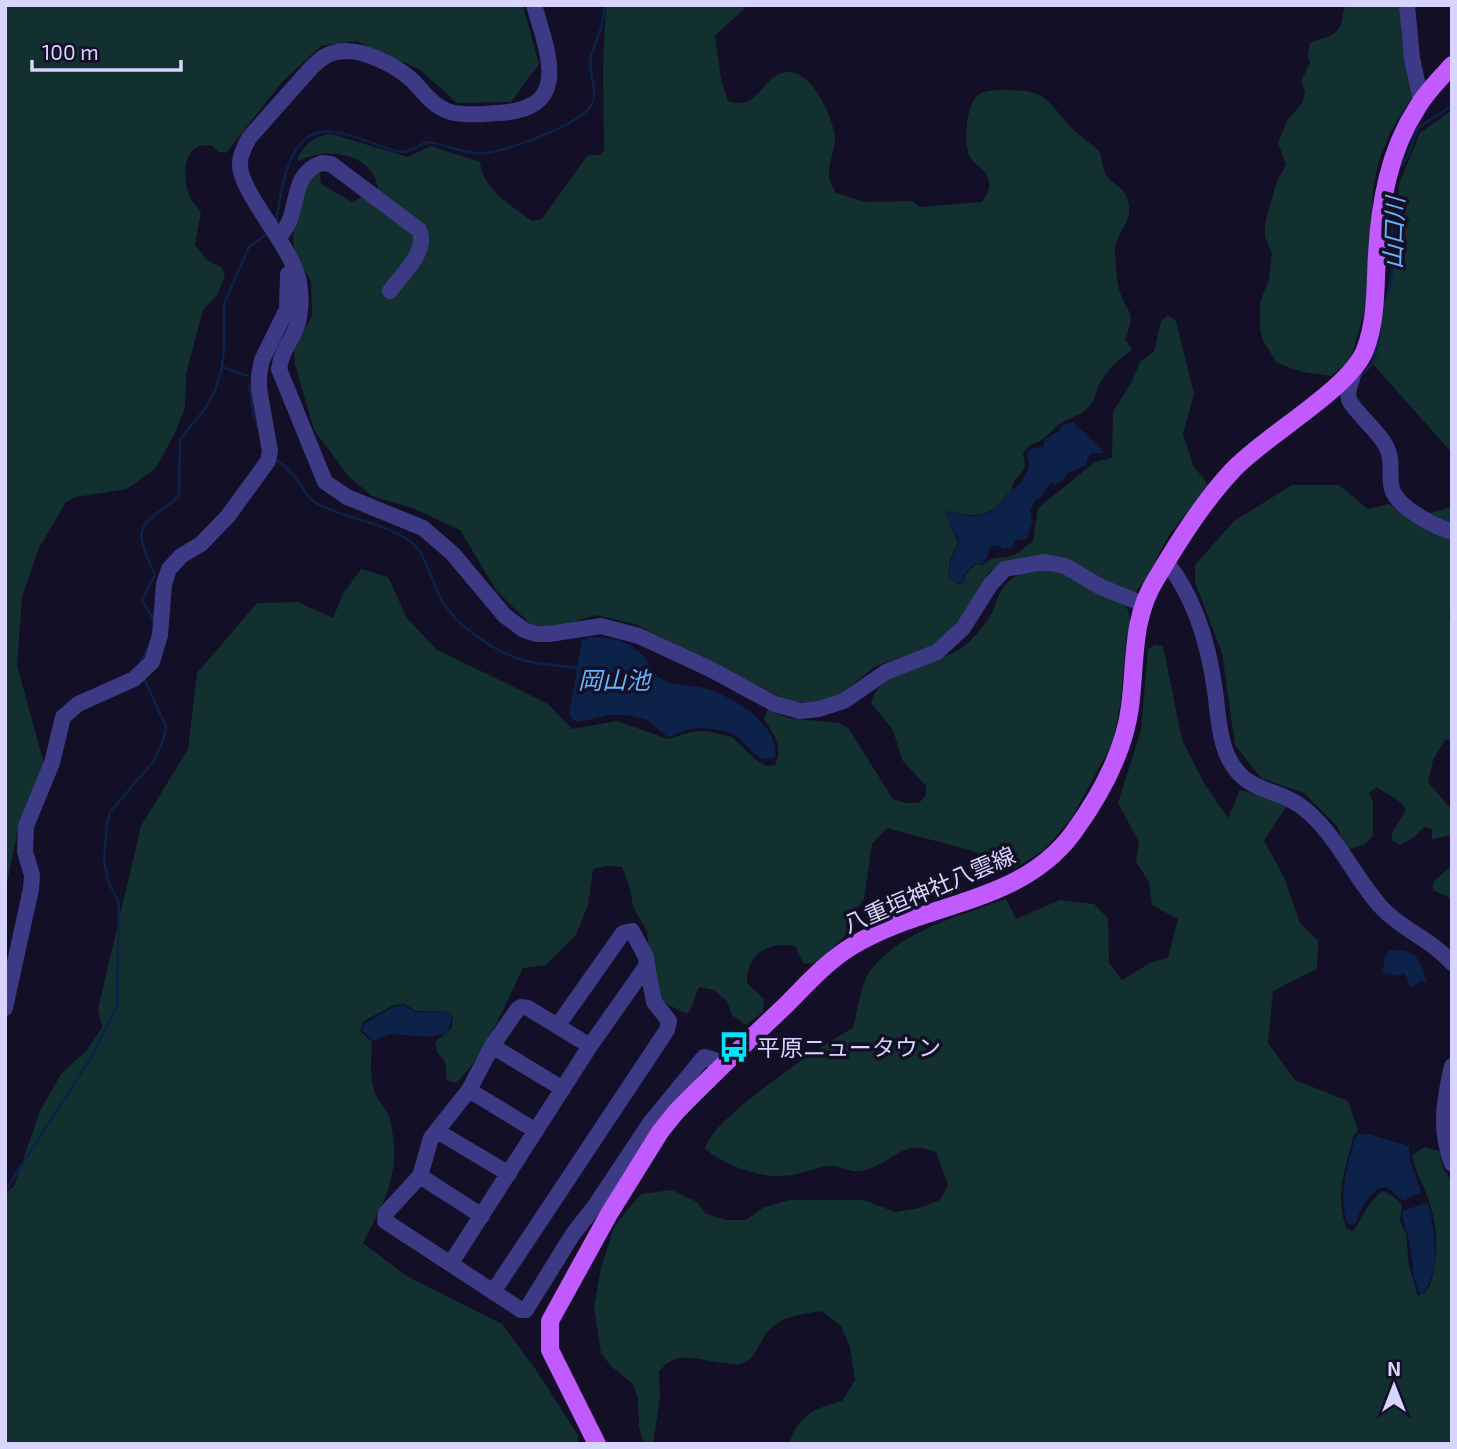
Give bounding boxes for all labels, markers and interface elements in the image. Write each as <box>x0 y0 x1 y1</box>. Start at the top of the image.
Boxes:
scale bar <box>32 28 180 72</box>
text: 100 m <box>42 39 99 64</box>
water label: 山口川 <box>1377 194 1409 269</box>
water label: 岡山池 <box>578 665 652 694</box>
street label: 八重垣神社八雲線 <box>839 840 1019 938</box>
bus stop icon: 平原ニュータウン <box>717 1030 751 1064</box>
place label: 平原ニュータウン <box>757 1033 941 1061</box>
north arrow <box>1359 1351 1429 1421</box>
text: N <box>1387 1357 1401 1380</box>

